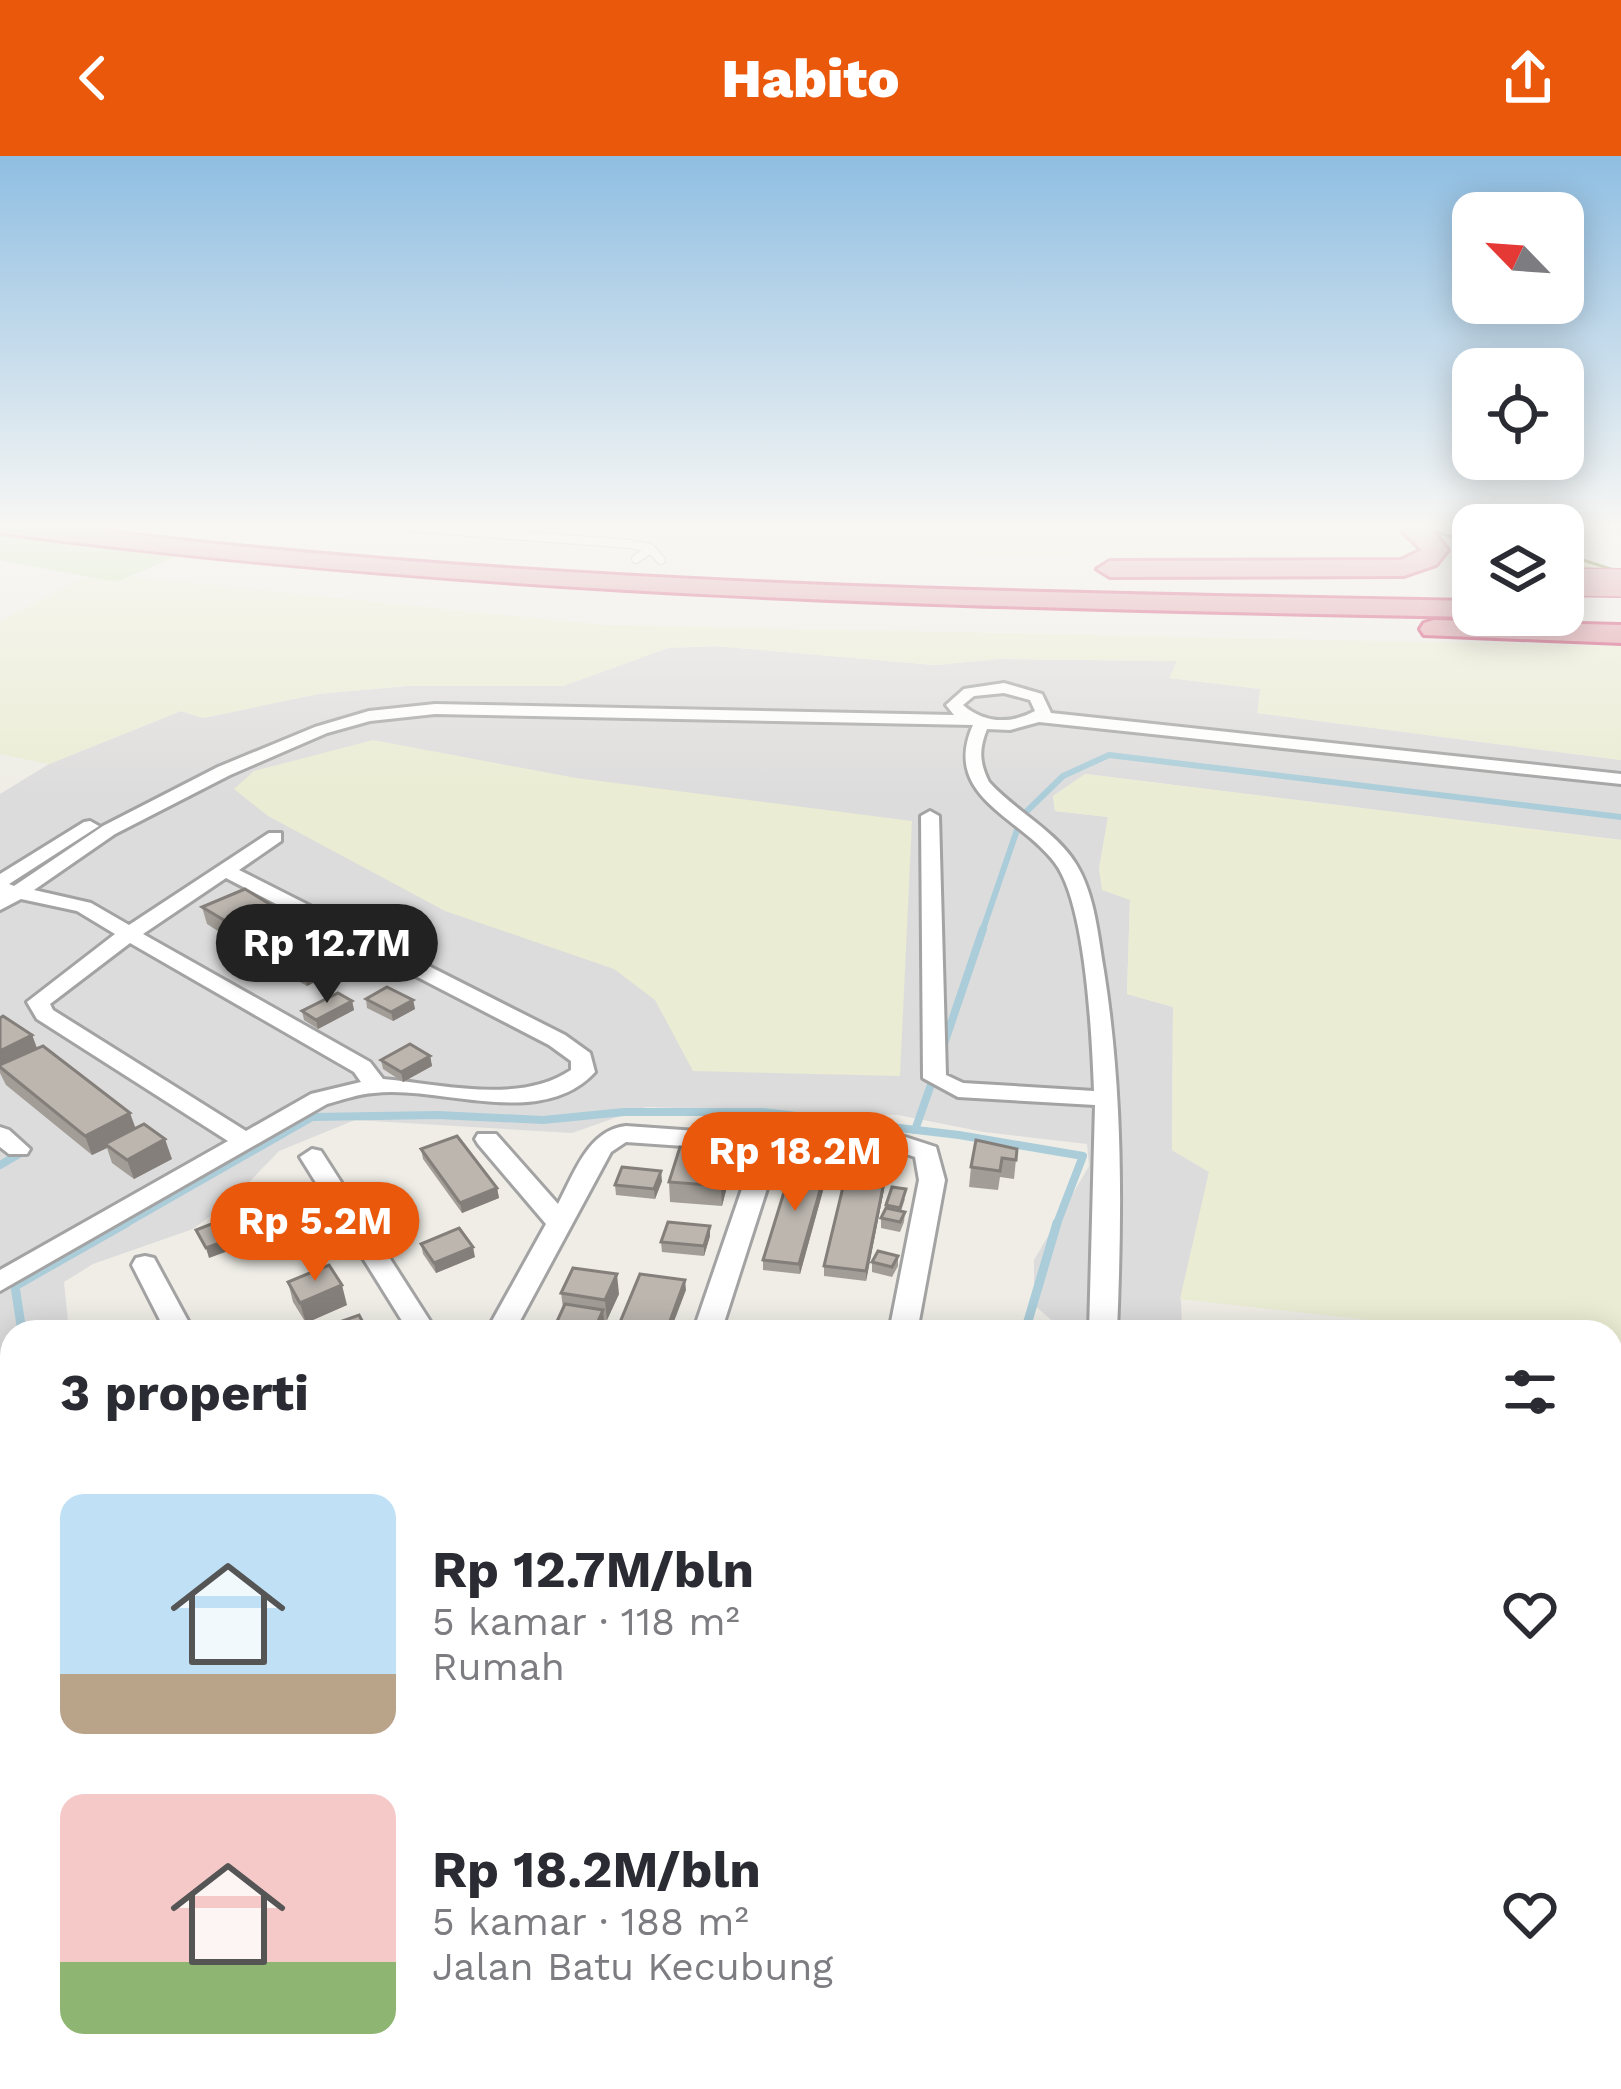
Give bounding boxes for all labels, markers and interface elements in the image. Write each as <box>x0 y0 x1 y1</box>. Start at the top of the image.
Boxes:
icon: back <box>60 45 126 111</box>
icon: share <box>1495 45 1561 111</box>
text: Habito <box>722 47 899 110</box>
north arrow <box>1452 192 1584 324</box>
map controls <box>1452 192 1584 636</box>
button: locate <box>1452 348 1584 480</box>
button: layers <box>1452 504 1584 636</box>
pin: Rp 12.7M <box>203 904 451 1006</box>
text: Rp 12.7M <box>243 920 411 965</box>
pin: Rp 18.2M <box>671 1112 919 1214</box>
text: Rp 18.2M <box>708 1128 882 1173</box>
pin: Rp 5.2M <box>204 1182 426 1284</box>
text: Rp 5.2M <box>237 1198 393 1243</box>
icon: filters <box>1497 1359 1563 1425</box>
text: 3 properti <box>60 1363 309 1422</box>
text: Rp 12.7M/bln <box>432 1540 754 1599</box>
icon: home <box>156 1542 300 1686</box>
icon: heart <box>1497 1581 1563 1647</box>
text: 5 kamar · 118 m² <box>432 1599 740 1644</box>
text: Rumah <box>432 1644 565 1689</box>
text: Rp 18.2M/bln <box>432 1840 761 1899</box>
icon: home <box>156 1842 300 1986</box>
icon: heart <box>1497 1881 1563 1947</box>
text: 5 kamar · 188 m² <box>432 1899 749 1944</box>
text: Jalan Batu Kecubung <box>432 1944 833 1989</box>

